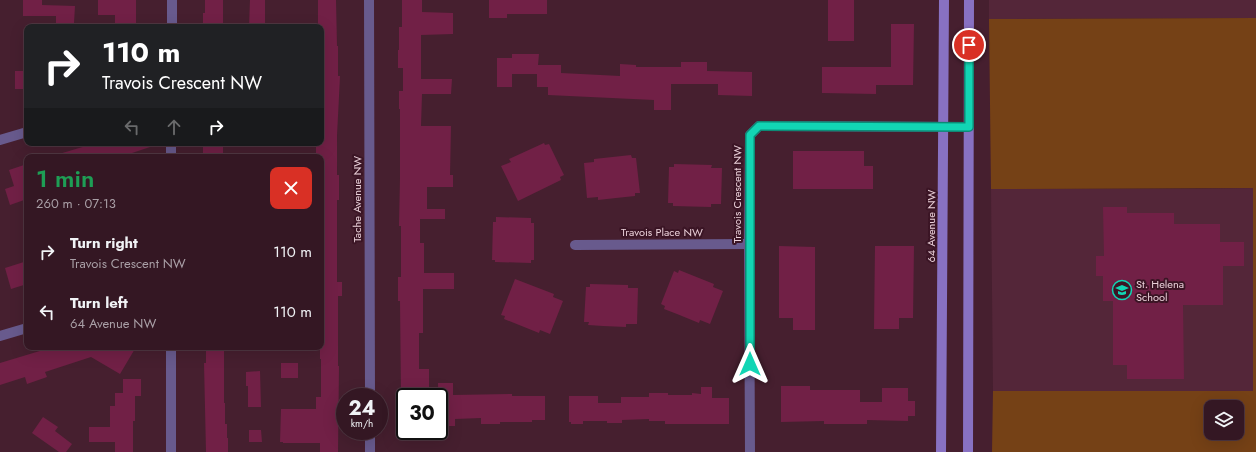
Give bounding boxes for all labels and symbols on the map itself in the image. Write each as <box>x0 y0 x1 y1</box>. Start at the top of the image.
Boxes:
pin <box>952 28 986 62</box>
street label: Travois Crescent NW <box>729 145 745 243</box>
street label: Tache Avenue NW <box>349 156 365 242</box>
street label: 64 Avenue NW <box>923 189 939 263</box>
street label: Travois Place NW <box>621 224 703 240</box>
place label: St. Helena School <box>1136 276 1184 305</box>
school or university icon: St. Helena School <box>1111 279 1133 301</box>
position arrow <box>729 343 771 385</box>
speed limit sign: 30 <box>396 388 448 440</box>

